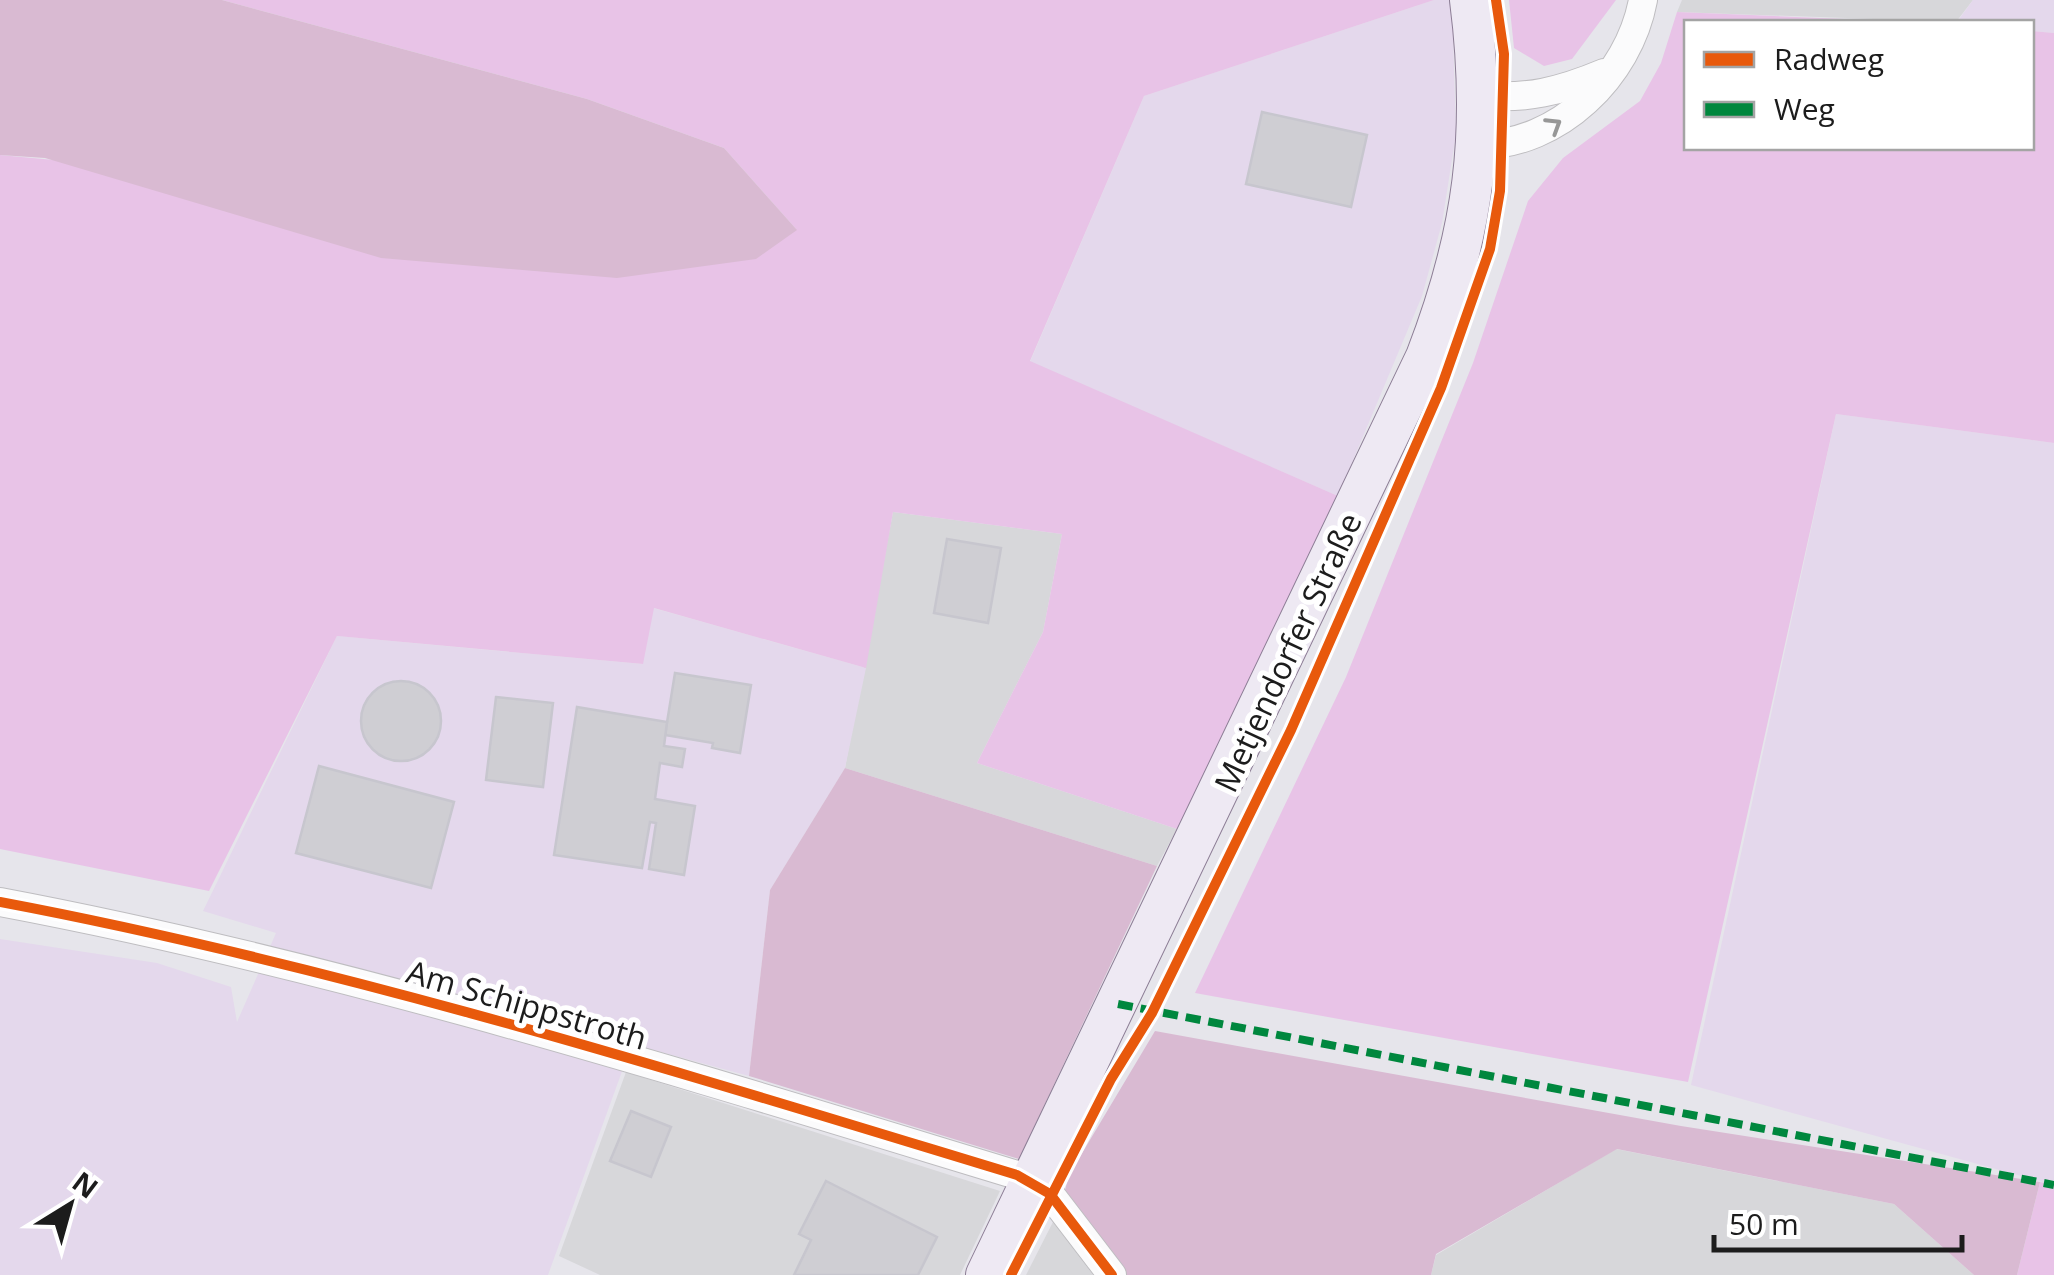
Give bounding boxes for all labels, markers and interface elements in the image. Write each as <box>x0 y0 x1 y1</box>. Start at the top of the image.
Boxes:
legend <box>1684 20 2034 150</box>
text: Radweg <box>1774 38 1884 79</box>
text: Weg <box>1774 88 1835 129</box>
one-way arrow <box>1543 118 1561 137</box>
street label: Metjendorfer Straße <box>1203 505 1371 799</box>
street label: Am Schippstroth <box>402 949 652 1059</box>
north arrow <box>20 1155 120 1255</box>
text: N <box>65 1162 106 1206</box>
scale bar <box>1714 1190 1962 1252</box>
text: 50 m <box>1729 1203 1799 1244</box>

